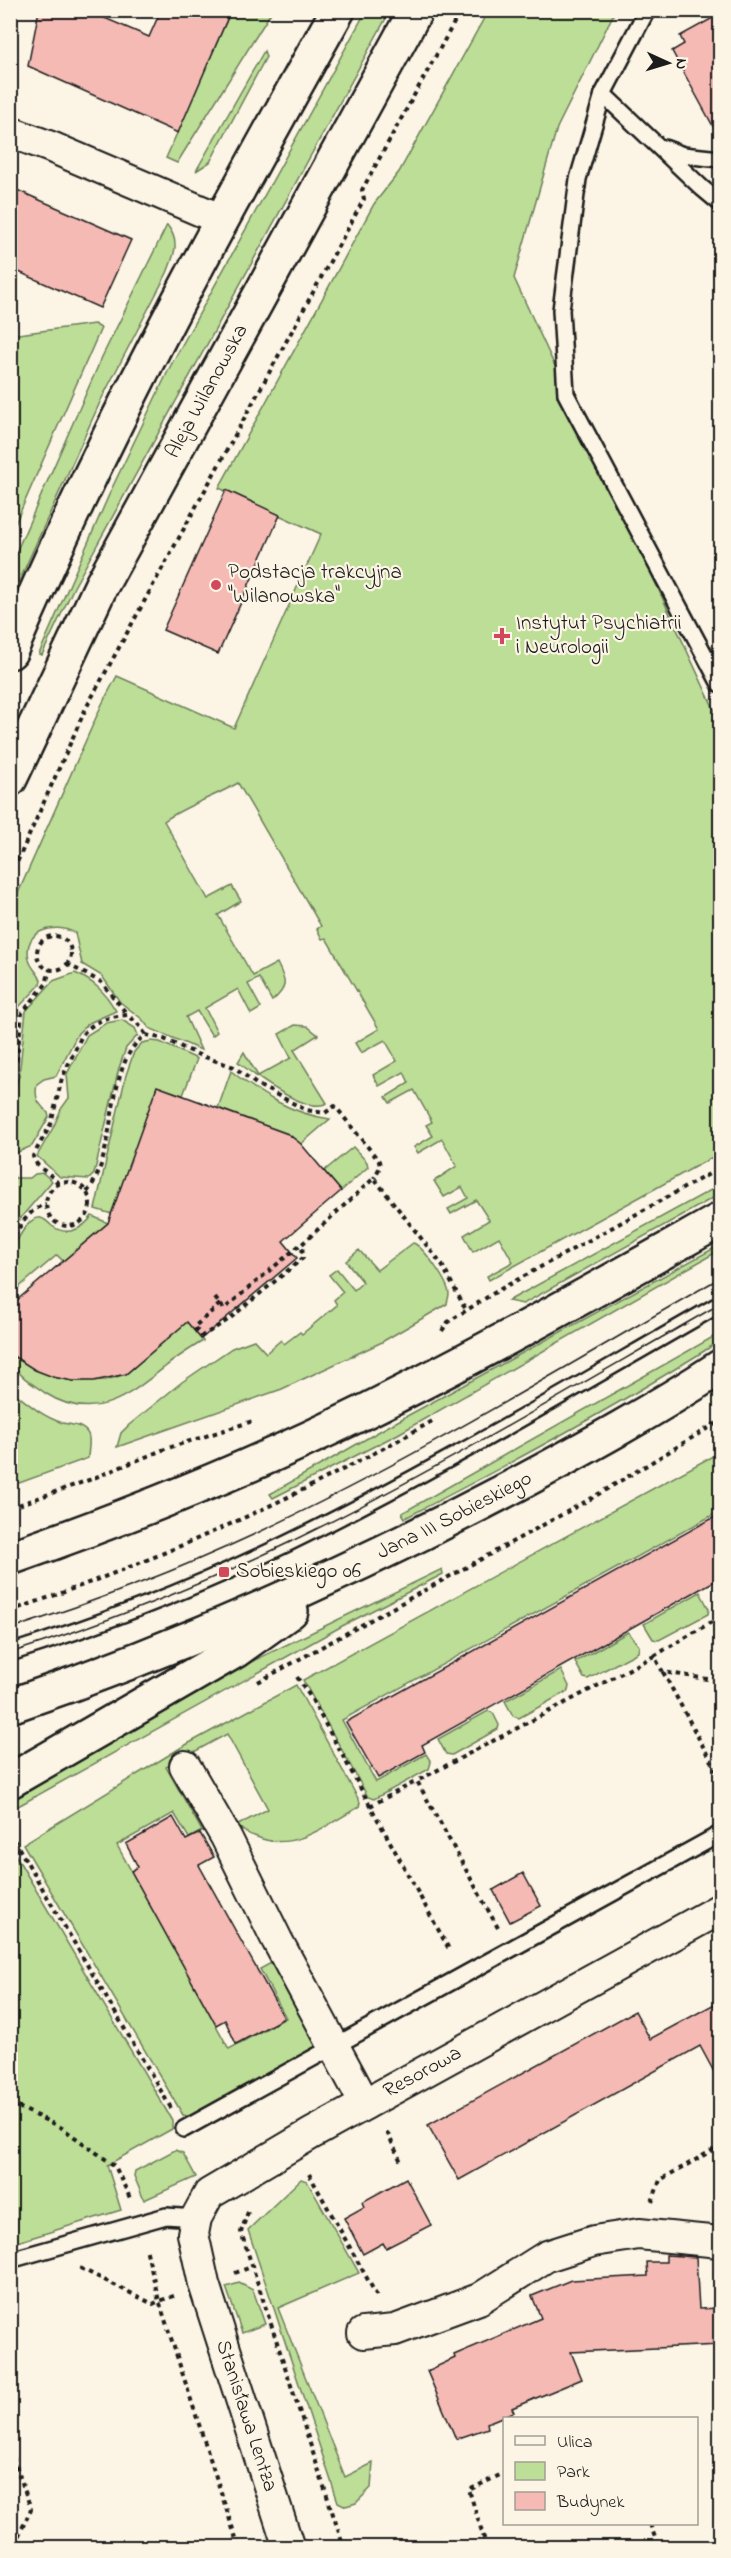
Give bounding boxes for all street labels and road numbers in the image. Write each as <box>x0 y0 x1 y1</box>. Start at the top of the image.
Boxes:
street label: Aleja Wilanowska <box>158 319 256 464</box>
street label: Jana III Sobieskiego <box>372 1464 538 1568</box>
street label: Resorowa <box>378 2039 467 2106</box>
street label: Stanisława Lentza <box>207 2336 285 2496</box>

